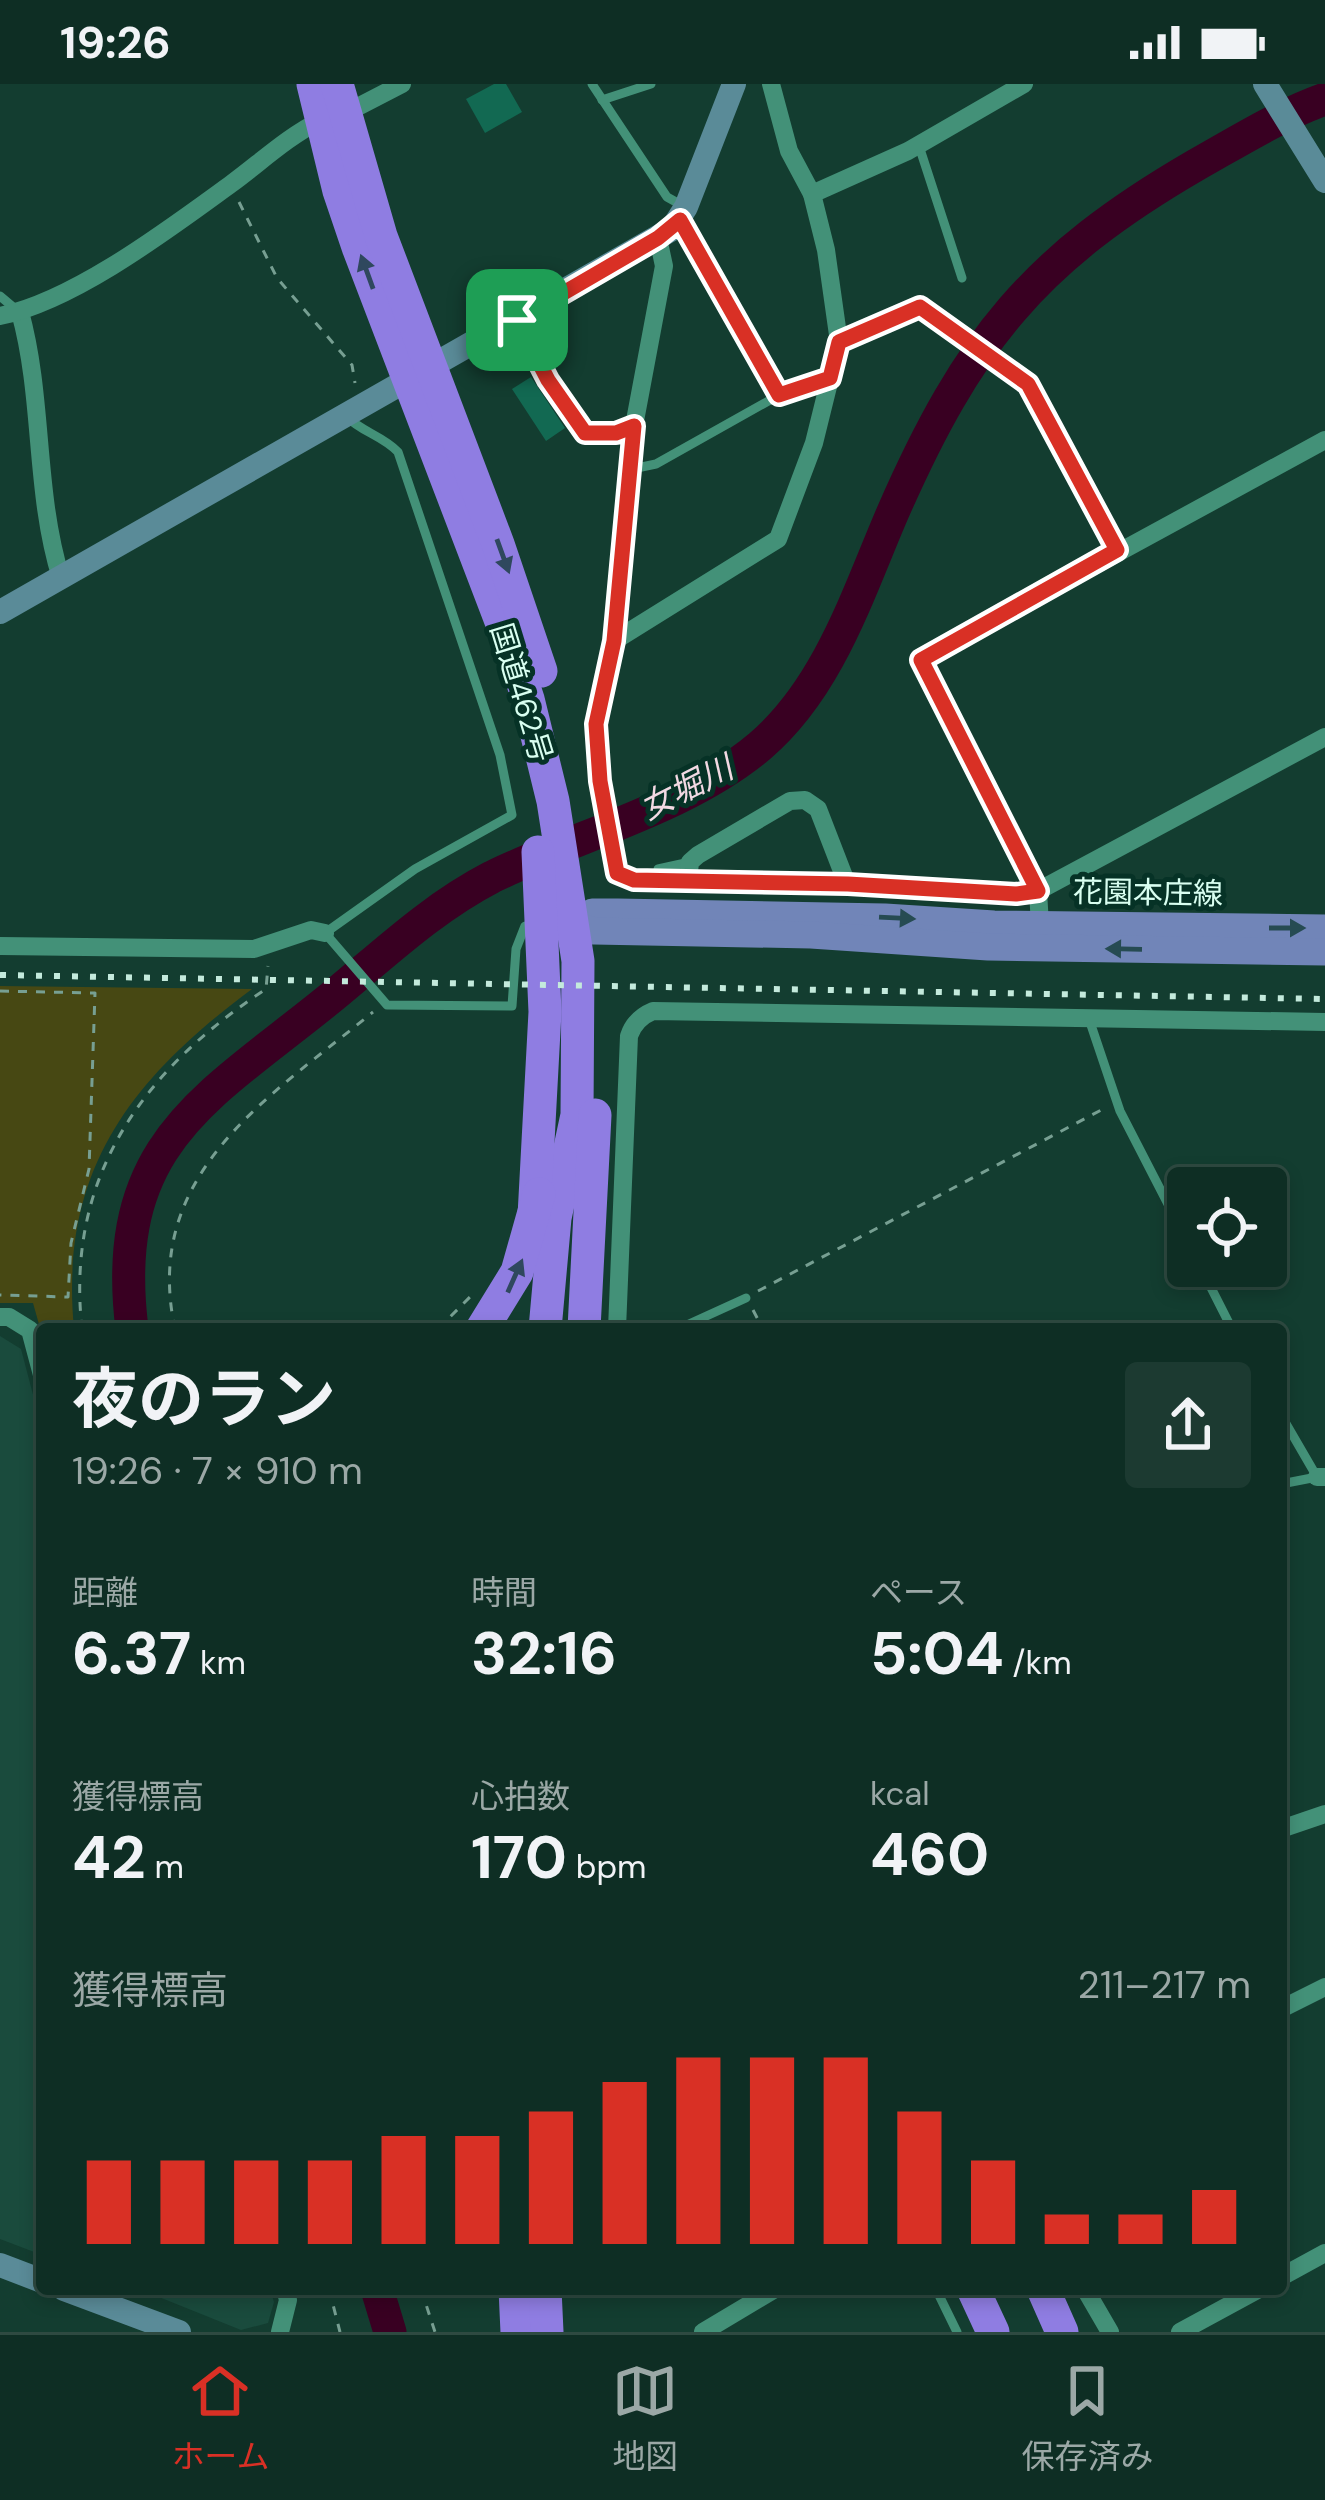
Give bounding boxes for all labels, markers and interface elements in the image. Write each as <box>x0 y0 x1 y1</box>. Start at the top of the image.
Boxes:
text: 19:26 <box>60 13 171 72</box>
one-way arrow <box>356 254 375 290</box>
pin <box>466 269 568 371</box>
icon: arrive <box>484 287 550 353</box>
one-way arrow <box>494 538 513 574</box>
street label: 国道462号 <box>482 619 561 767</box>
water label: 女堀川 <box>632 744 743 829</box>
street label: 花園本庄線 <box>1073 872 1223 913</box>
one-way arrow <box>879 909 917 928</box>
one-way arrow <box>1269 918 1307 938</box>
one-way arrow <box>1104 940 1142 959</box>
map controls <box>1167 1167 1287 1287</box>
button: locate <box>1167 1167 1287 1287</box>
one-way arrow <box>505 1258 525 1293</box>
text: 夜のラン <box>72 1357 336 1442</box>
button: share <box>1125 1362 1251 1488</box>
text: 19:26 · 7 × 910 m <box>72 1445 363 1496</box>
text: 距離 <box>72 1571 138 1614</box>
text: 時間 <box>471 1571 537 1614</box>
text: ペース <box>870 1571 967 1614</box>
text: 6.37 <box>72 1614 191 1693</box>
text: 32:16 <box>471 1614 617 1693</box>
text: 5:04 <box>870 1614 1004 1693</box>
text: km <box>191 1641 246 1684</box>
text: /km <box>1004 1641 1072 1684</box>
text: kcal <box>870 1772 930 1815</box>
text: 獲得標高 <box>72 1775 204 1818</box>
text: 心拍数 <box>471 1775 570 1818</box>
text: 460 <box>870 1815 989 1894</box>
text: 42 <box>72 1818 146 1897</box>
text: 170 <box>471 1818 567 1897</box>
text: m <box>146 1845 184 1888</box>
text: bpm <box>567 1845 646 1888</box>
text: 211–217 m <box>1078 1959 1251 2010</box>
text: 獲得標高 <box>72 1965 228 2016</box>
tab: ホーム <box>171 2358 270 2478</box>
tab: 地図 <box>612 2358 678 2478</box>
tab: 保存済み <box>1021 2358 1153 2478</box>

